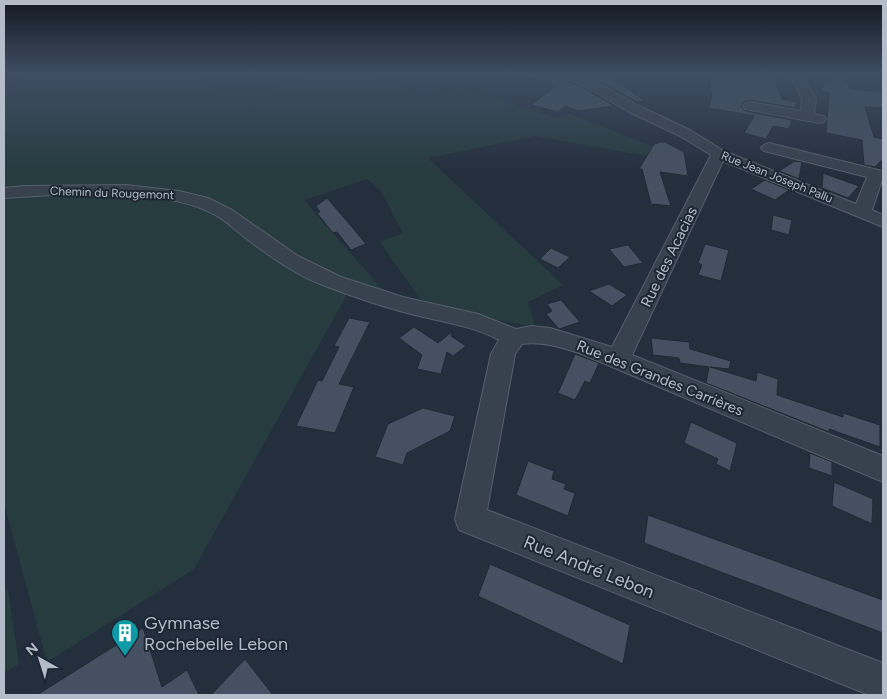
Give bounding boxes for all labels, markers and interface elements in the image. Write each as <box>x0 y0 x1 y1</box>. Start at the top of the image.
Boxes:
street label: Rue Jean Joseph Pallu <box>719 148 835 206</box>
street label: Chemin du Rougemont <box>50 184 175 202</box>
street label: Rue des Acacias <box>637 204 701 310</box>
street label: Rue des Grandes Carrières <box>574 336 746 420</box>
street label: Rue André Lebon <box>520 531 658 603</box>
place label: Gymnase Rochebelle Lebon <box>144 612 288 655</box>
building icon: Gymnase Rochebelle Lebon <box>110 618 140 657</box>
north arrow <box>15 634 65 684</box>
text: N <box>23 639 42 659</box>

